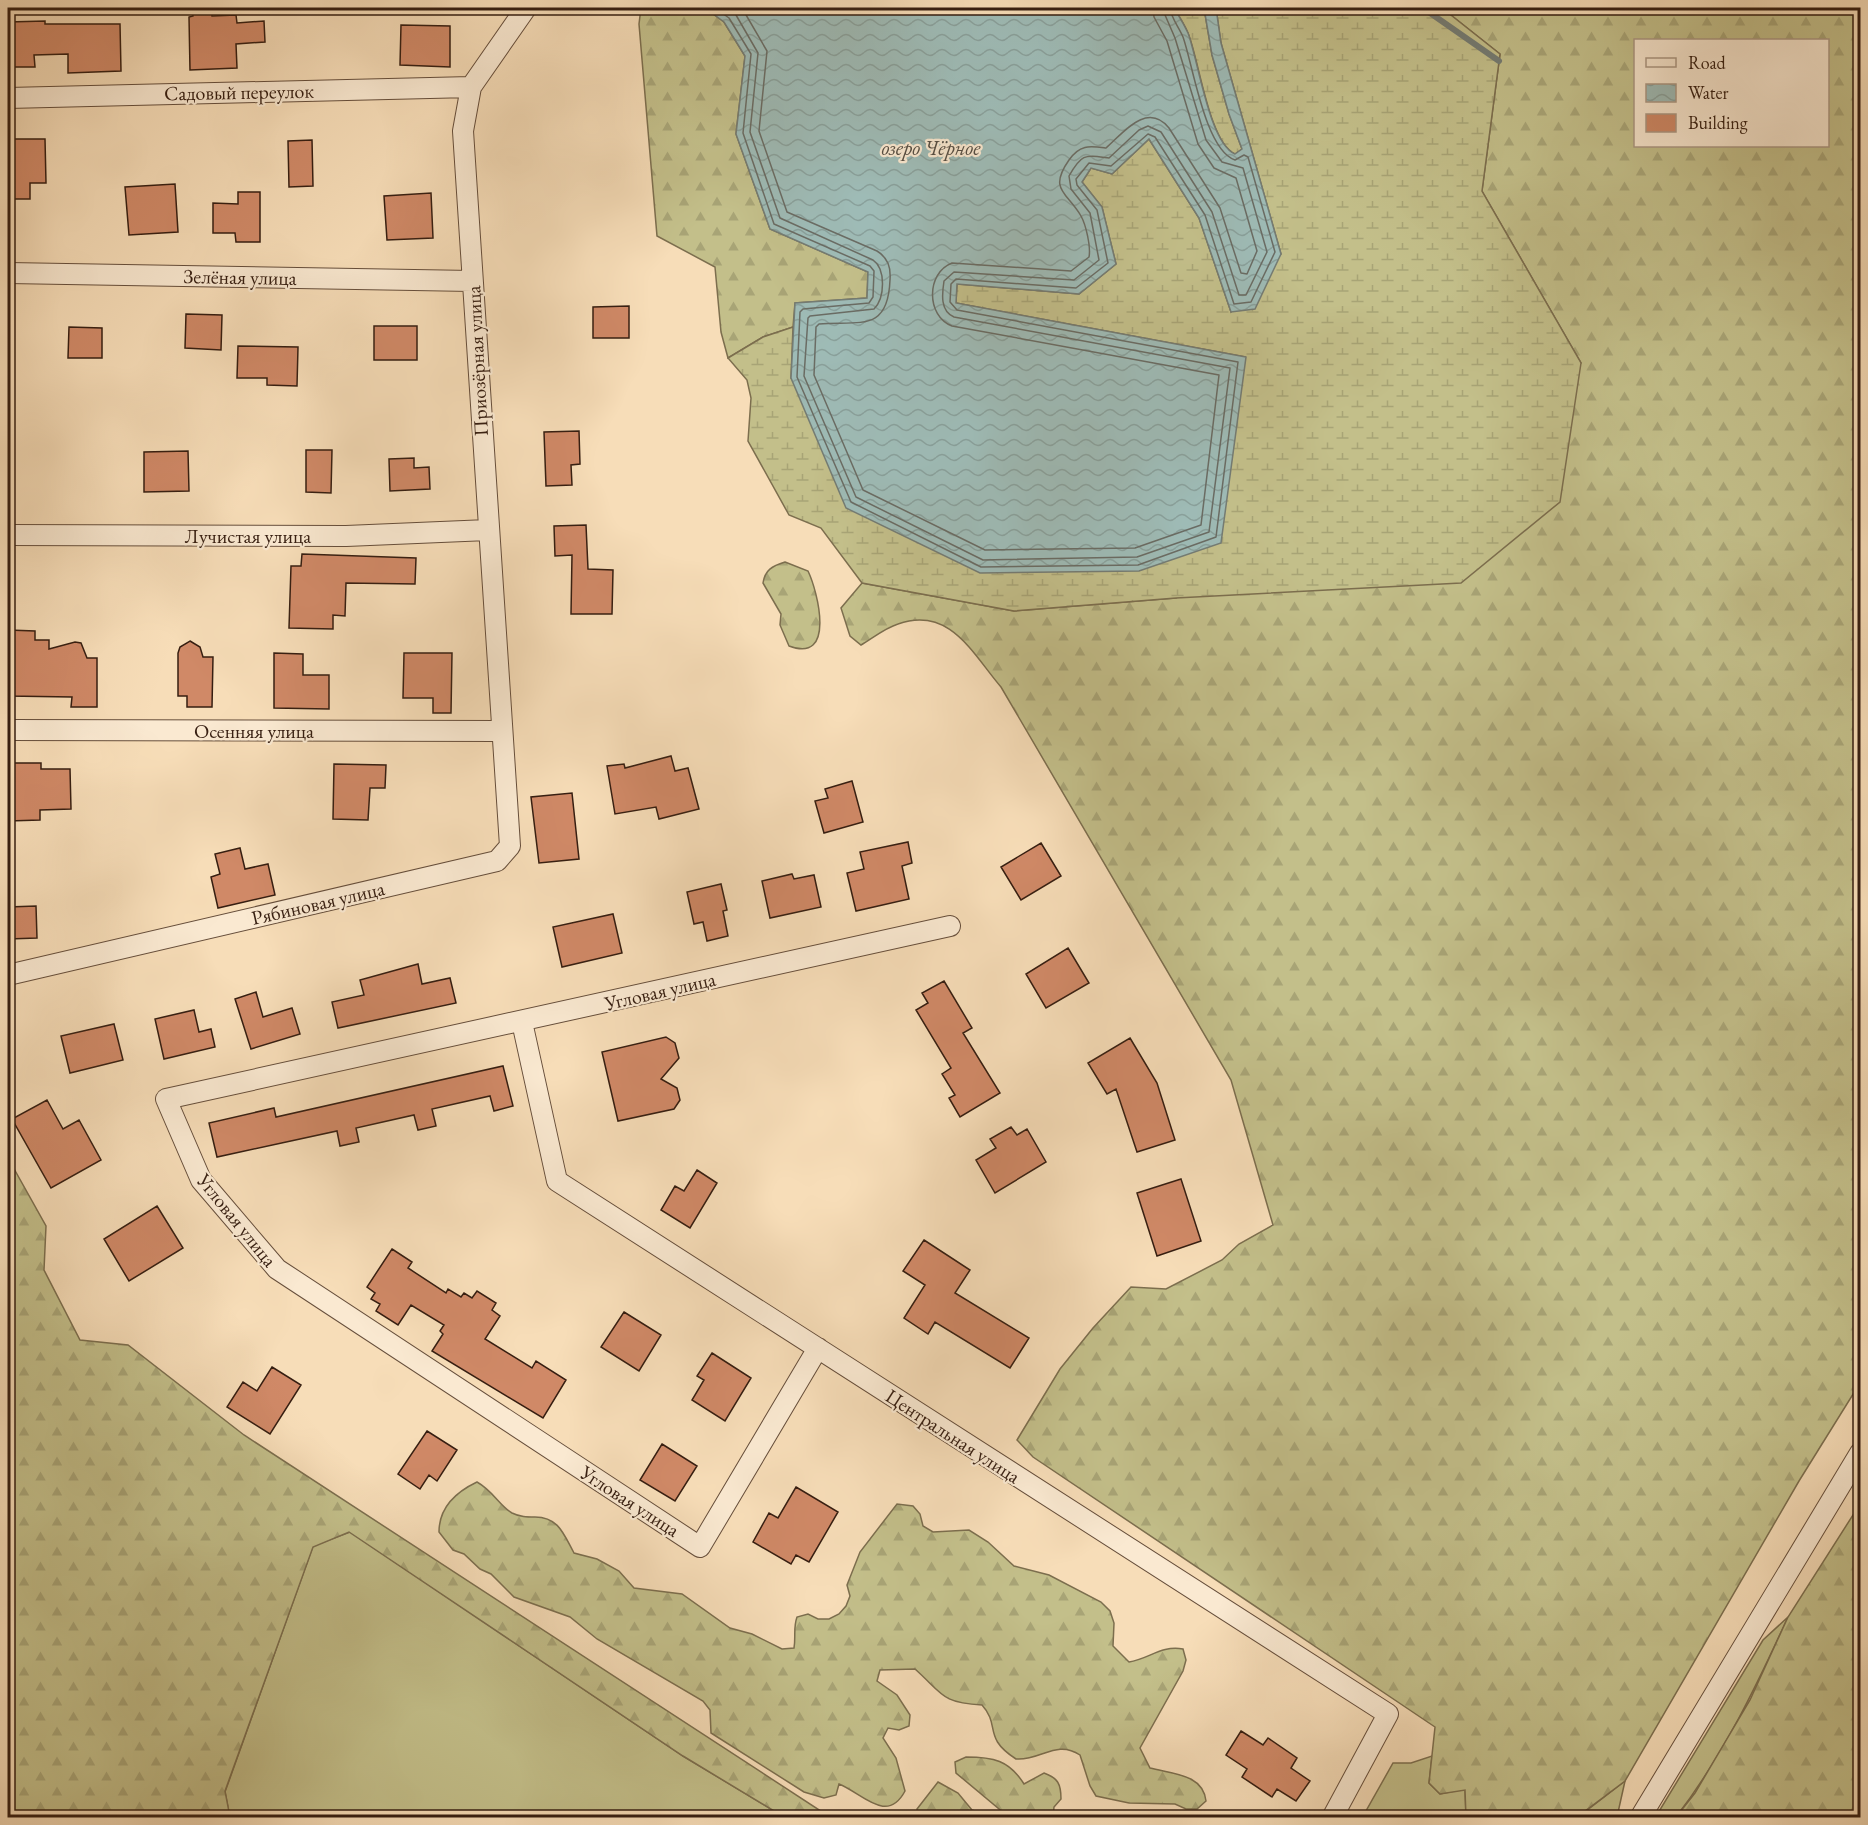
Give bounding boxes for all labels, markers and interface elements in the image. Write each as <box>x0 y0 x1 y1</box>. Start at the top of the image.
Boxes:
legend <box>1634 39 1829 147</box>
text: Road <box>1688 51 1727 74</box>
street label: Садовый переулок <box>164 78 315 106</box>
text: Water <box>1688 81 1729 104</box>
text: Building <box>1688 111 1748 134</box>
water label: озеро Чёрное <box>882 134 981 161</box>
street label: Зелёная улица <box>183 263 297 291</box>
street label: Приозёрная улица <box>460 285 494 437</box>
street label: Лучистая улица <box>185 523 311 549</box>
street label: Осенняя улица <box>194 718 314 744</box>
street label: Рябиновая улица <box>249 875 387 931</box>
street label: Угловая улица <box>601 966 718 1017</box>
street label: Угловая улица <box>191 1167 283 1272</box>
street label: Центральная улица <box>881 1383 1025 1489</box>
street label: Угловая улица <box>575 1459 685 1543</box>

